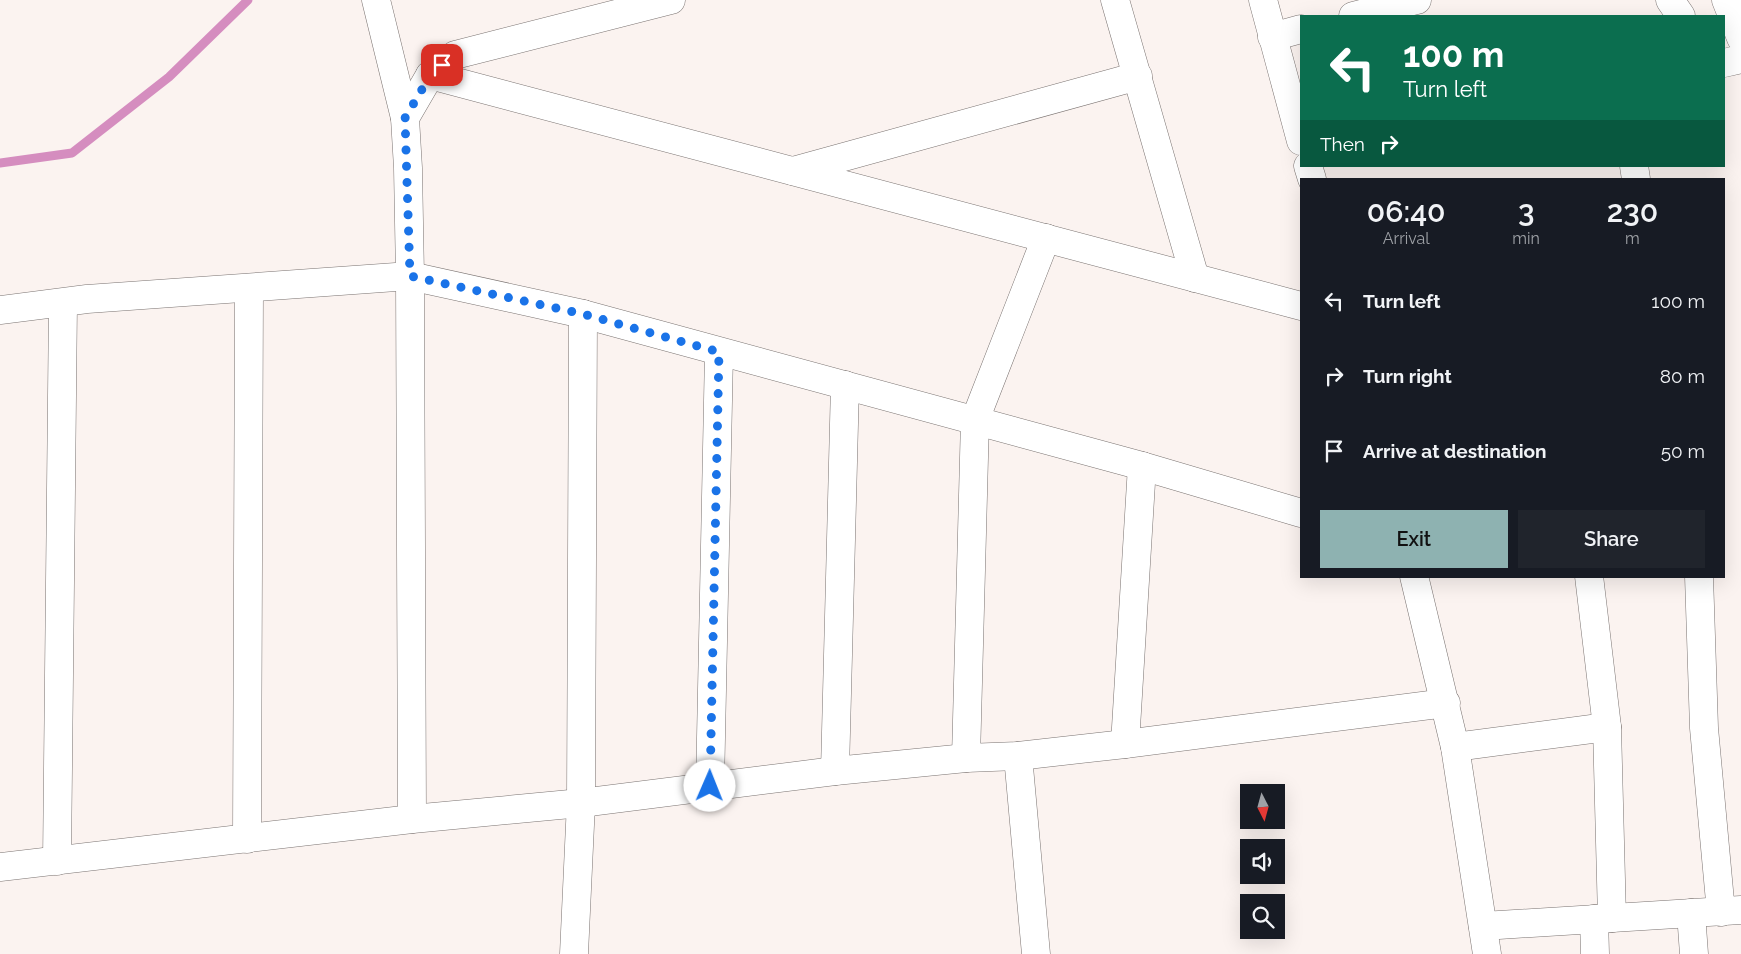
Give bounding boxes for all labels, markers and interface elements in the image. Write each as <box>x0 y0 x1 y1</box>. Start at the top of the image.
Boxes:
text: 100 m <box>1403 34 1504 75</box>
icon: left <box>1320 35 1385 100</box>
pin <box>421 44 463 86</box>
icon: arrive <box>428 51 456 79</box>
text: Turn left <box>1403 76 1487 102</box>
icon: right <box>1375 130 1403 158</box>
text: Then <box>1320 133 1365 155</box>
text: 06:40 <box>1367 194 1446 229</box>
text: 3 <box>1518 194 1534 229</box>
text: 230 <box>1607 194 1658 229</box>
text: Arrival <box>1383 229 1430 248</box>
text: min <box>1512 229 1540 248</box>
text: m <box>1625 229 1640 248</box>
icon: left <box>1320 287 1348 315</box>
text: Turn left <box>1363 290 1440 312</box>
text: 100 m <box>1651 290 1705 312</box>
icon: right <box>1320 362 1348 390</box>
text: Turn right <box>1363 365 1452 387</box>
text: 80 m <box>1660 365 1705 387</box>
icon: arrive <box>1320 437 1348 465</box>
text: Arrive at destination <box>1363 440 1547 462</box>
text: 50 m <box>1661 440 1705 462</box>
button: Exit <box>1320 510 1508 568</box>
button: Share <box>1518 510 1705 568</box>
position arrow <box>683 759 735 811</box>
north arrow <box>1240 784 1285 829</box>
map controls <box>1240 784 1285 939</box>
button: sound <box>1240 839 1285 884</box>
button: search <box>1240 894 1285 939</box>

